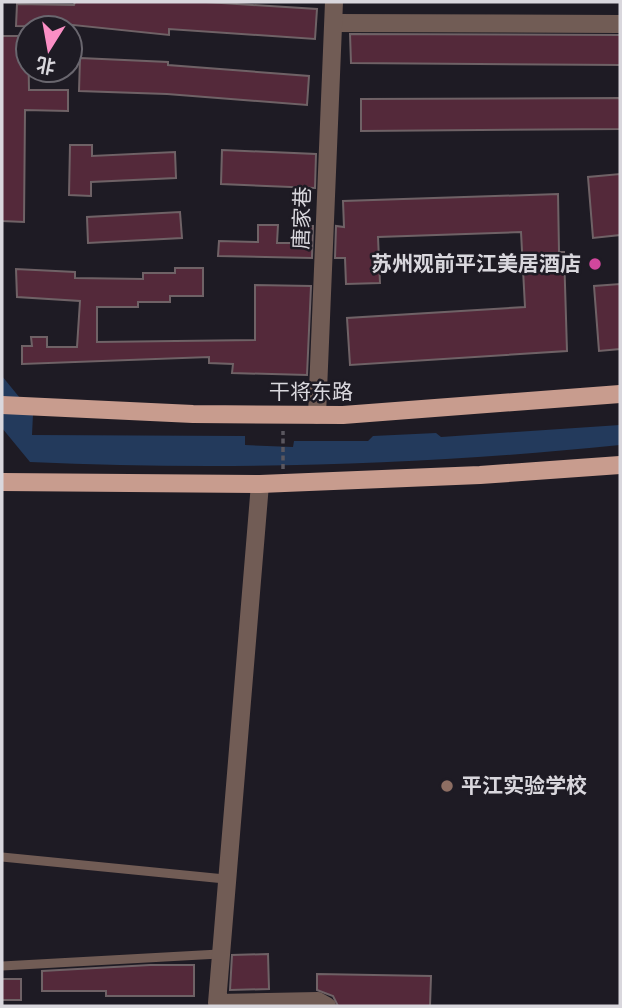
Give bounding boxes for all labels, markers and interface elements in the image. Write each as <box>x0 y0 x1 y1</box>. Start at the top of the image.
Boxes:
north arrow <box>14 14 84 84</box>
text: 北 <box>34 53 57 78</box>
street label: 唐家巷 <box>288 186 315 250</box>
place label: 苏州观前平江美居酒店 <box>371 251 581 276</box>
marker: 苏州观前平江美居酒店 <box>587 256 603 272</box>
street label: 干将东路 <box>269 379 353 404</box>
place label: 平江实验学校 <box>461 773 587 798</box>
marker: 平江实验学校 <box>439 778 455 794</box>

